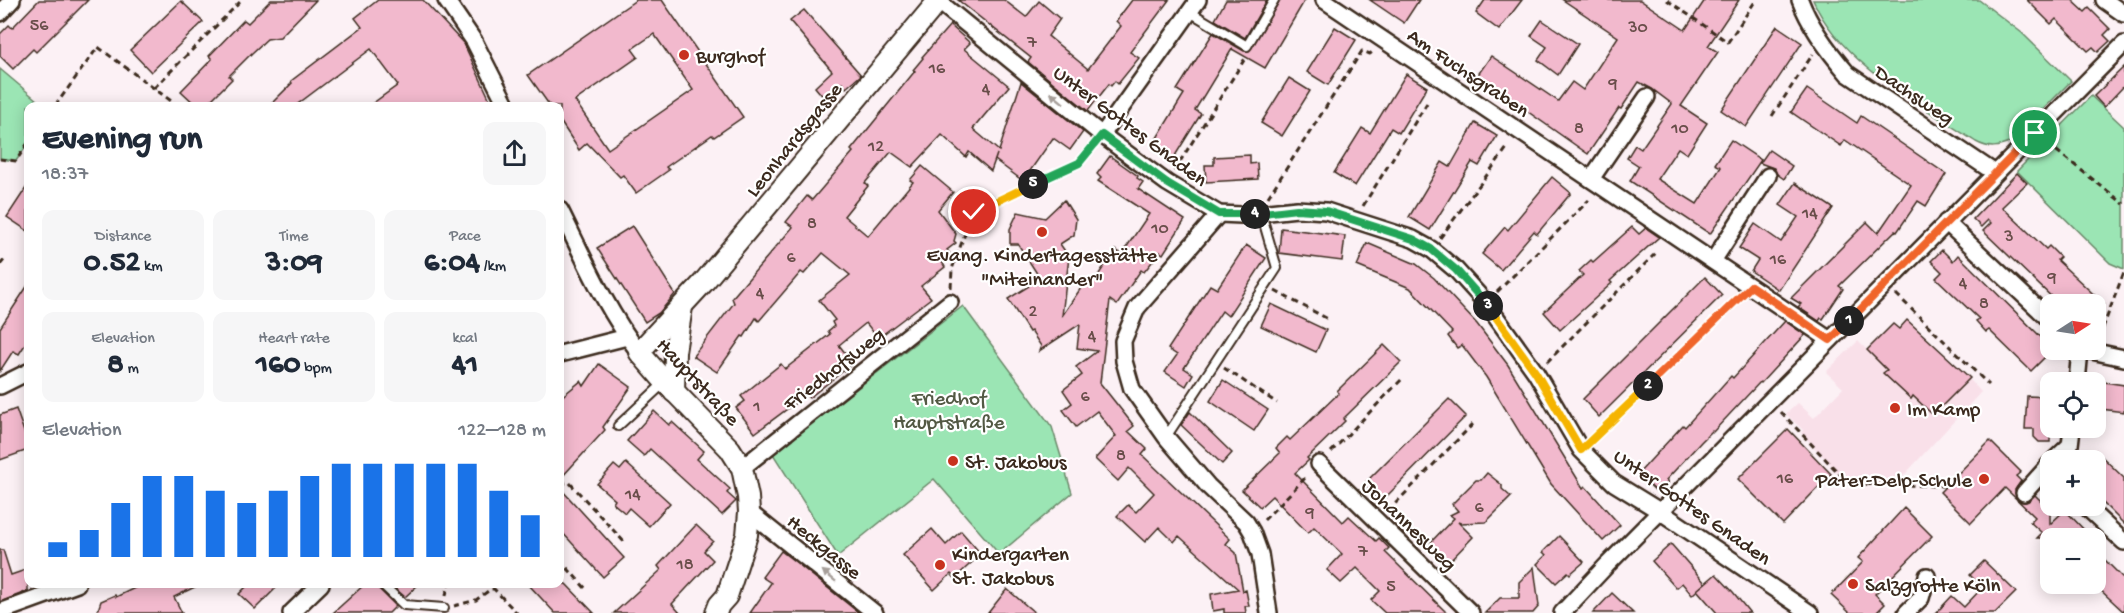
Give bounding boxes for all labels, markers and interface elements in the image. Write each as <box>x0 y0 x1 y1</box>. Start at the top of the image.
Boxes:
house number: 56 <box>30 16 49 37</box>
house number: 30 <box>1627 18 1648 39</box>
street label: Am Fuchsgraben <box>1401 25 1533 125</box>
house number: 7 <box>1026 33 1037 54</box>
place label: Burghof <box>695 46 766 71</box>
marker: Burghof <box>677 48 691 62</box>
house number: 16 <box>928 59 946 80</box>
street label: Dachsweg <box>1867 60 1958 133</box>
street label: Unter Gottes Gnaden <box>1047 62 1211 194</box>
house number: 9 <box>1607 74 1618 95</box>
street label: Leonhardsgasse <box>742 78 850 203</box>
house number: 4 <box>982 80 991 101</box>
one-way arrow <box>1049 91 1065 104</box>
pin <box>2009 107 2060 158</box>
icon: arrive <box>2018 116 2051 149</box>
house number: 8 <box>1574 119 1584 140</box>
house number: 10 <box>1670 119 1689 140</box>
text: Evening run <box>42 122 202 160</box>
button: share <box>483 122 546 185</box>
house number: 12 <box>867 137 884 158</box>
text: 18:37 <box>42 164 88 187</box>
pin: 5 <box>1018 169 1048 199</box>
text: 5 <box>1029 174 1037 193</box>
pin <box>948 186 999 237</box>
icon: check <box>957 195 990 228</box>
pin: 4 <box>1240 199 1270 229</box>
text: 4 <box>1251 204 1259 223</box>
house number: 14 <box>1801 204 1818 225</box>
house number: 8 <box>807 214 817 235</box>
house number: 10 <box>1150 219 1169 240</box>
marker: Evang. Kindertagesstätte "Miteinander" <box>1035 225 1049 239</box>
house number: 3 <box>2003 227 2014 248</box>
text: Distance <box>95 228 151 247</box>
text: Time <box>279 228 309 247</box>
text: Pace <box>449 228 481 247</box>
place label: Evang. Kindertagesstätte "Miteinander" <box>927 245 1159 294</box>
text: 0.52 <box>83 247 140 282</box>
text: 3:09 <box>265 247 323 282</box>
text: 6:04 <box>424 247 480 282</box>
house number: 6 <box>786 248 796 269</box>
house number: 16 <box>1769 250 1787 271</box>
text: km <box>140 258 163 277</box>
text: /km <box>480 258 506 277</box>
house number: 9 <box>2046 268 2057 289</box>
house number: 4 <box>1959 274 1968 295</box>
house number: 4 <box>756 284 765 305</box>
pin: 3 <box>1473 291 1503 321</box>
house number: 8 <box>1979 294 1989 315</box>
north arrow <box>2040 294 2106 360</box>
map controls <box>2040 294 2106 594</box>
text: 3 <box>1484 296 1492 315</box>
house number: 2 <box>1029 302 1038 323</box>
pin: 1 <box>1834 306 1864 336</box>
text: 1 <box>1846 311 1852 330</box>
street label: Friedhofsweg <box>779 324 891 419</box>
house number: 4 <box>1088 327 1097 348</box>
text: Elevation <box>91 330 155 349</box>
text: Heart rate <box>258 330 330 349</box>
text: kcal <box>453 330 477 349</box>
street label: Hauptstraße <box>649 334 744 433</box>
text: 8 <box>107 349 124 384</box>
text: 160 <box>256 349 300 384</box>
text: 41 <box>452 349 478 384</box>
text: m <box>124 360 139 379</box>
text: bpm <box>300 360 332 379</box>
pin: 2 <box>1633 371 1663 401</box>
button: locate <box>2040 372 2106 438</box>
text: 2 <box>1644 376 1652 395</box>
house number: 6 <box>1080 387 1090 408</box>
park label: Friedhof Hauptstraße <box>893 388 1006 437</box>
house number: 1 <box>752 397 761 418</box>
place label: Im Kamp <box>1907 399 1981 424</box>
marker: Im Kamp <box>1888 401 1902 415</box>
text: Elevation <box>42 420 122 443</box>
text: 122–128 m <box>458 420 546 443</box>
street label: Unter Gottes Gnaden <box>1607 445 1775 573</box>
house number: 8 <box>1116 446 1126 467</box>
button: + <box>2040 450 2106 516</box>
place label: St. Jakobus <box>965 452 1068 477</box>
marker: St. Jakobus <box>946 454 960 468</box>
house number: 16 <box>1776 469 1794 490</box>
place label: Pater-Delp-Schule <box>1815 470 1973 495</box>
marker: Pater-Delp-Schule <box>1977 472 1991 486</box>
street label: Johannesweg <box>1355 475 1460 578</box>
house number: 14 <box>624 485 641 506</box>
house number: 6 <box>1474 498 1484 519</box>
house number: 9 <box>1304 503 1315 524</box>
street label: Heckgasse <box>780 511 866 587</box>
button: − <box>2040 528 2106 594</box>
house number: 7 <box>1357 542 1368 563</box>
place label: Kindergarten St. Jakobus <box>952 544 1069 593</box>
house number: 18 <box>675 555 694 576</box>
marker: Kindergarten St. Jakobus <box>933 558 947 572</box>
one-way arrow <box>821 570 837 583</box>
place label: Salzgrotte Köln <box>1865 575 2001 600</box>
house number: 5 <box>1386 577 1396 598</box>
marker: Salzgrotte Köln <box>1846 577 1860 591</box>

